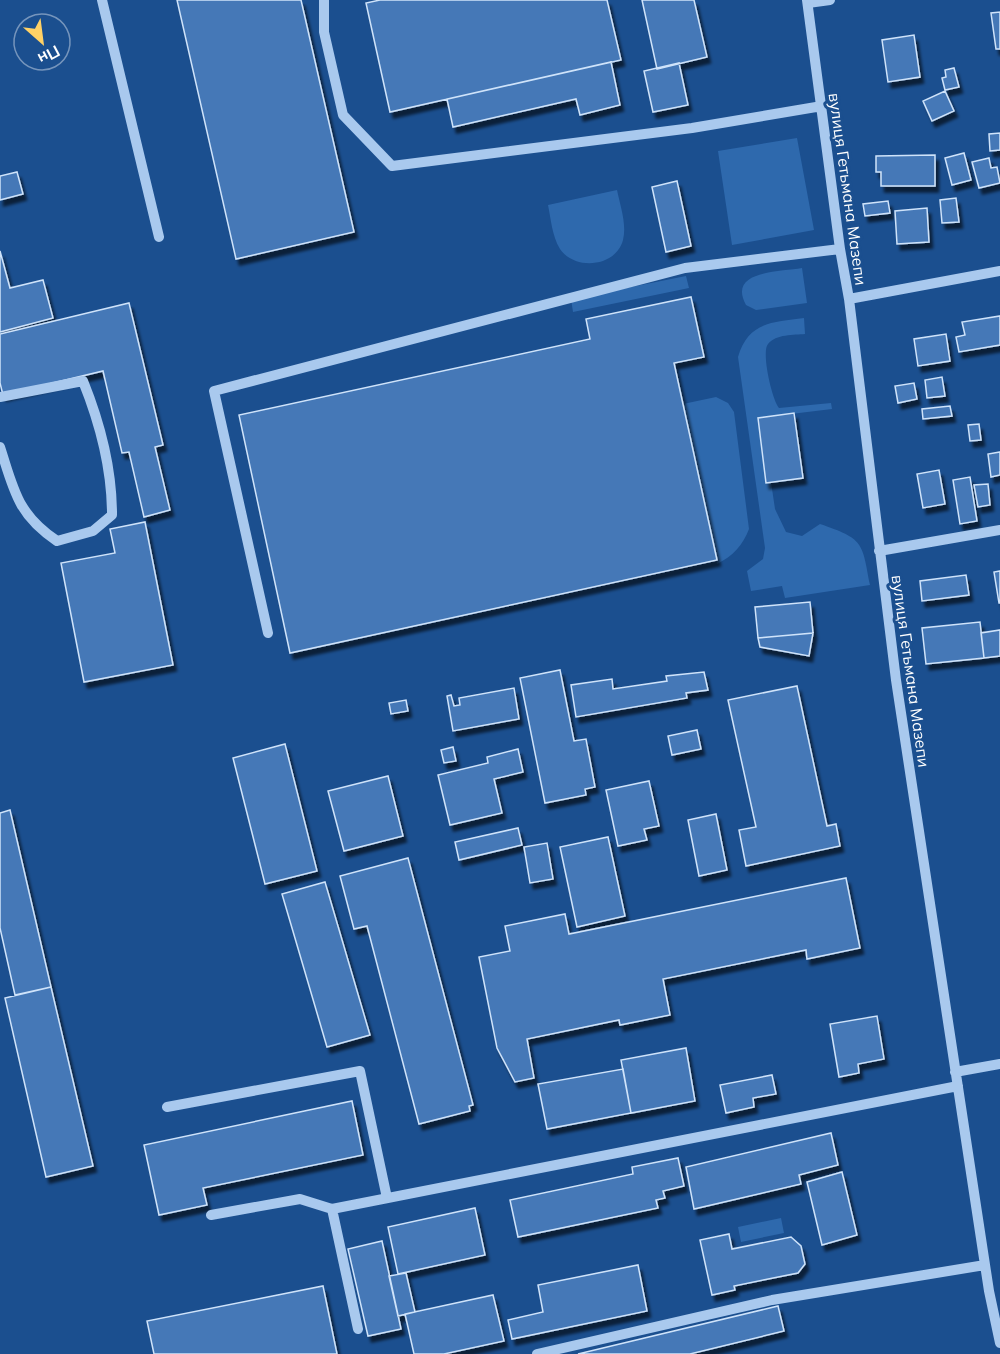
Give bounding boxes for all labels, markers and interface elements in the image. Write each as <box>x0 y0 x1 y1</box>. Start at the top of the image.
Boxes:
north arrow <box>12 12 72 72</box>
text: Пн <box>35 41 64 69</box>
street label: вулиця Гетьмана Мазепи <box>825 91 871 287</box>
street label: вулиця Гетьмана Мазепи <box>888 573 934 769</box>

